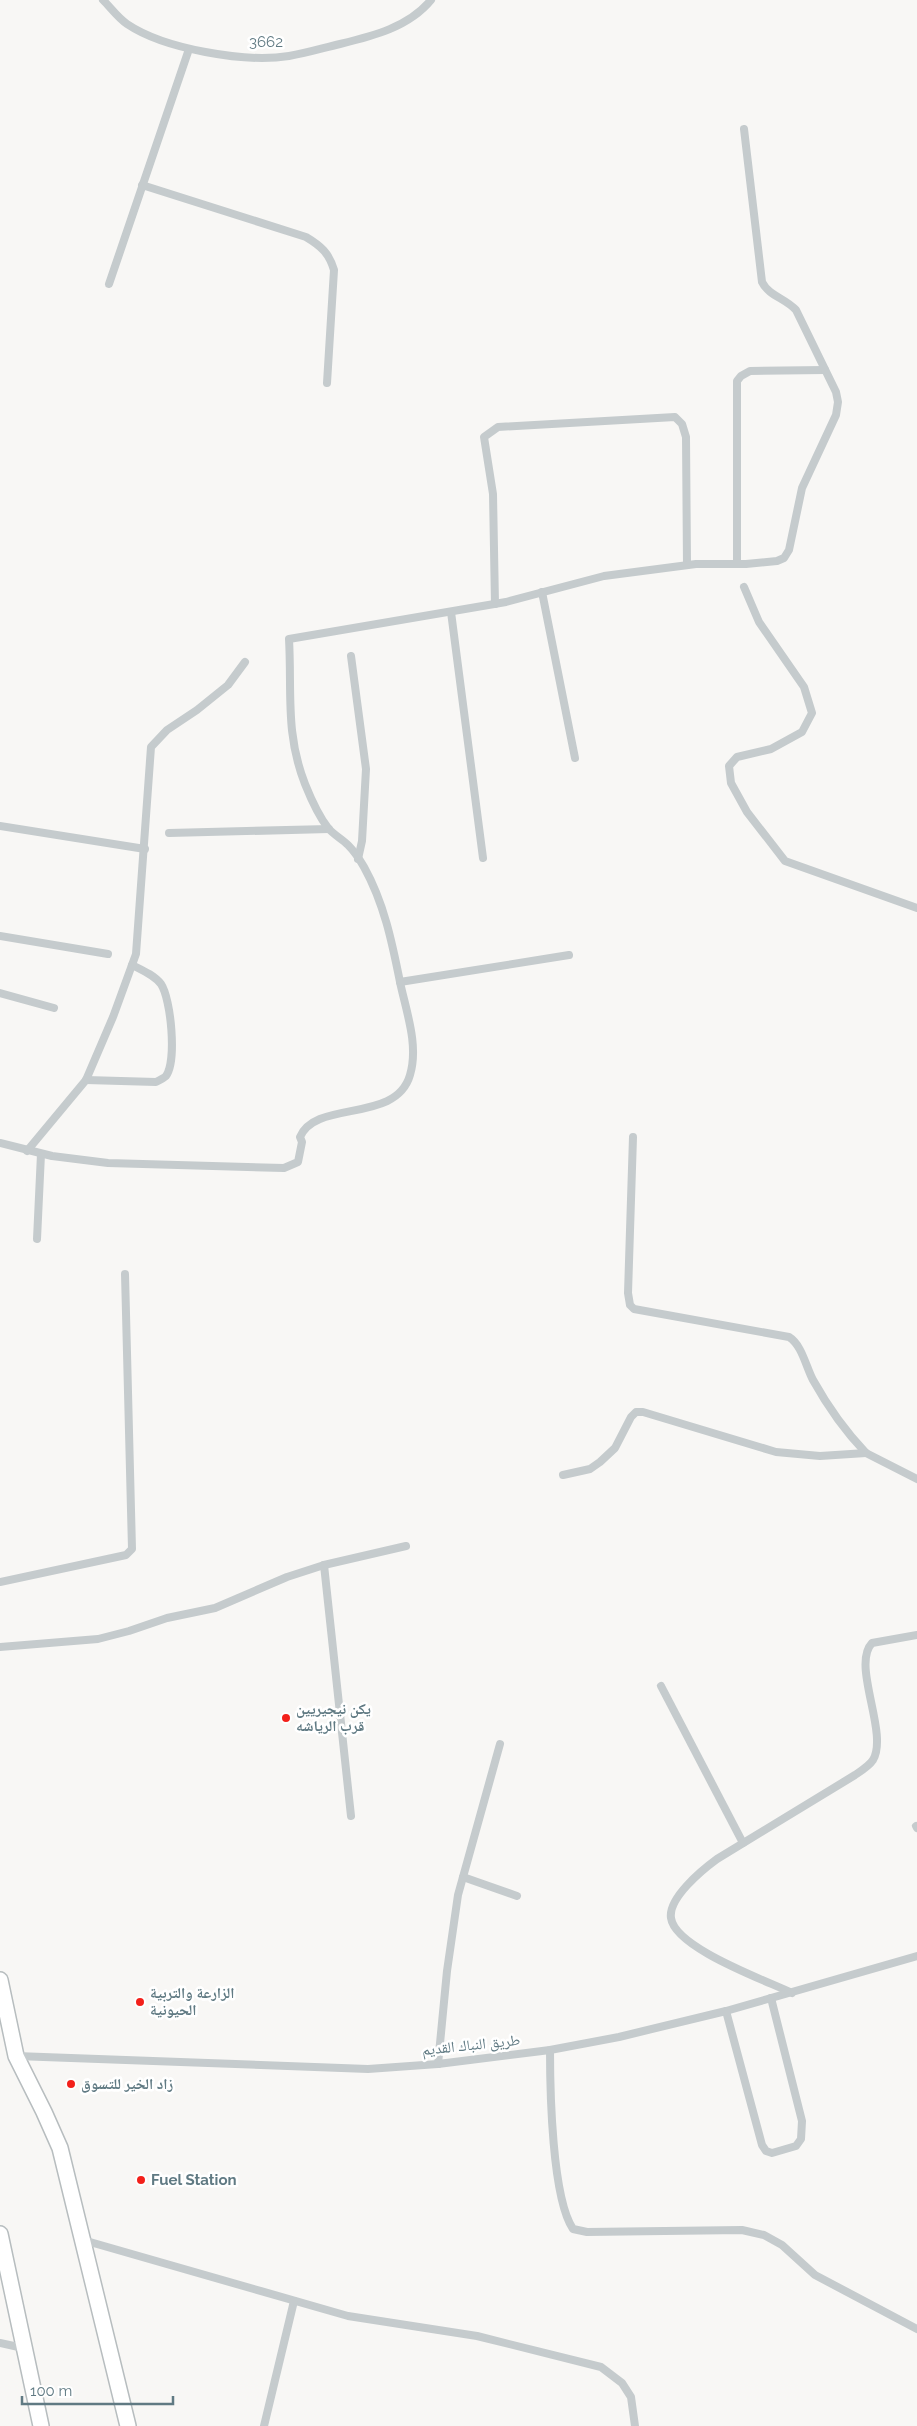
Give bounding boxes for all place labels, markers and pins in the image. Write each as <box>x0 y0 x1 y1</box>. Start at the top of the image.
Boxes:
place label: يكن نيجيريين قرب الرياشه <box>296 1700 371 1735</box>
marker: يكن نيجيريين قرب الرياشه <box>280 1712 292 1724</box>
place label: الزارعة والتربية الحيونية <box>150 1984 235 2019</box>
marker: الزارعة والتربية الحيونية <box>134 1996 146 2008</box>
place label: زاد الخير للتسوق <box>81 2075 174 2093</box>
marker: زاد الخير للتسوق <box>65 2078 77 2090</box>
place label: Fuel Station <box>151 2171 237 2189</box>
marker: Fuel Station <box>135 2174 147 2186</box>

